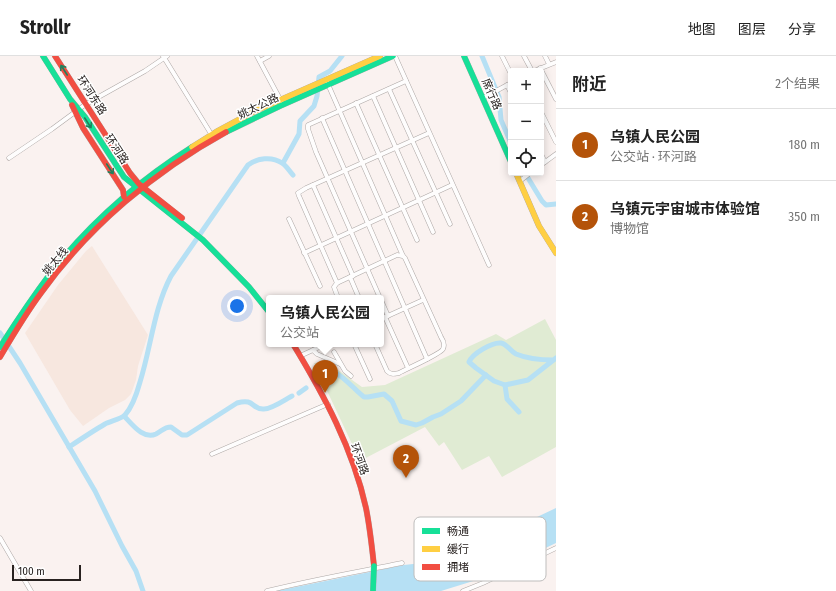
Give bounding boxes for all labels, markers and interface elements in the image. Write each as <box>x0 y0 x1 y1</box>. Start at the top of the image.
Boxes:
text: Strollr <box>20 16 70 39</box>
text: 地图 <box>688 21 716 38</box>
text: 图层 <box>738 21 766 38</box>
text: 分享 <box>788 21 816 38</box>
one-way arrow <box>60 65 68 76</box>
map controls <box>508 68 544 176</box>
button: + <box>508 68 544 104</box>
street label: 环河东路 <box>74 73 109 117</box>
text: 附近 <box>572 74 606 95</box>
street label: 席行路 <box>479 76 504 112</box>
text: 2个结果 <box>775 76 820 91</box>
street label: 姚太公路 <box>236 91 281 122</box>
button: − <box>508 104 544 140</box>
one-way arrow <box>85 117 93 129</box>
text: 乌镇人民公园 <box>610 128 700 146</box>
street label: 环河路 <box>102 132 131 167</box>
text: 1 <box>582 137 588 152</box>
text: 180 m <box>789 137 820 152</box>
button: locate <box>508 140 544 176</box>
text: 公交站 · 环河路 <box>610 149 697 164</box>
one-way arrow <box>106 163 114 174</box>
text: 乌镇元宇宙城市体验馆 <box>610 200 760 218</box>
text: 2 <box>582 209 588 224</box>
text: 350 m <box>788 209 820 224</box>
text: 博物馆 <box>610 221 649 236</box>
street label: 姚太线 <box>40 245 71 278</box>
popup <box>266 295 384 347</box>
your location <box>227 296 247 316</box>
text: 乌镇人民公园 <box>280 304 370 322</box>
text: 公交站 <box>280 325 319 340</box>
pin: 1 <box>312 360 338 393</box>
street label: 环河路 <box>348 441 371 477</box>
pin: 2 <box>393 445 419 478</box>
legend <box>414 517 546 581</box>
text: 畅通 <box>447 525 469 538</box>
text: 缓行 <box>447 543 469 556</box>
text: 拥堵 <box>447 561 469 574</box>
scale bar <box>12 563 81 582</box>
text: 100 m <box>18 565 45 578</box>

